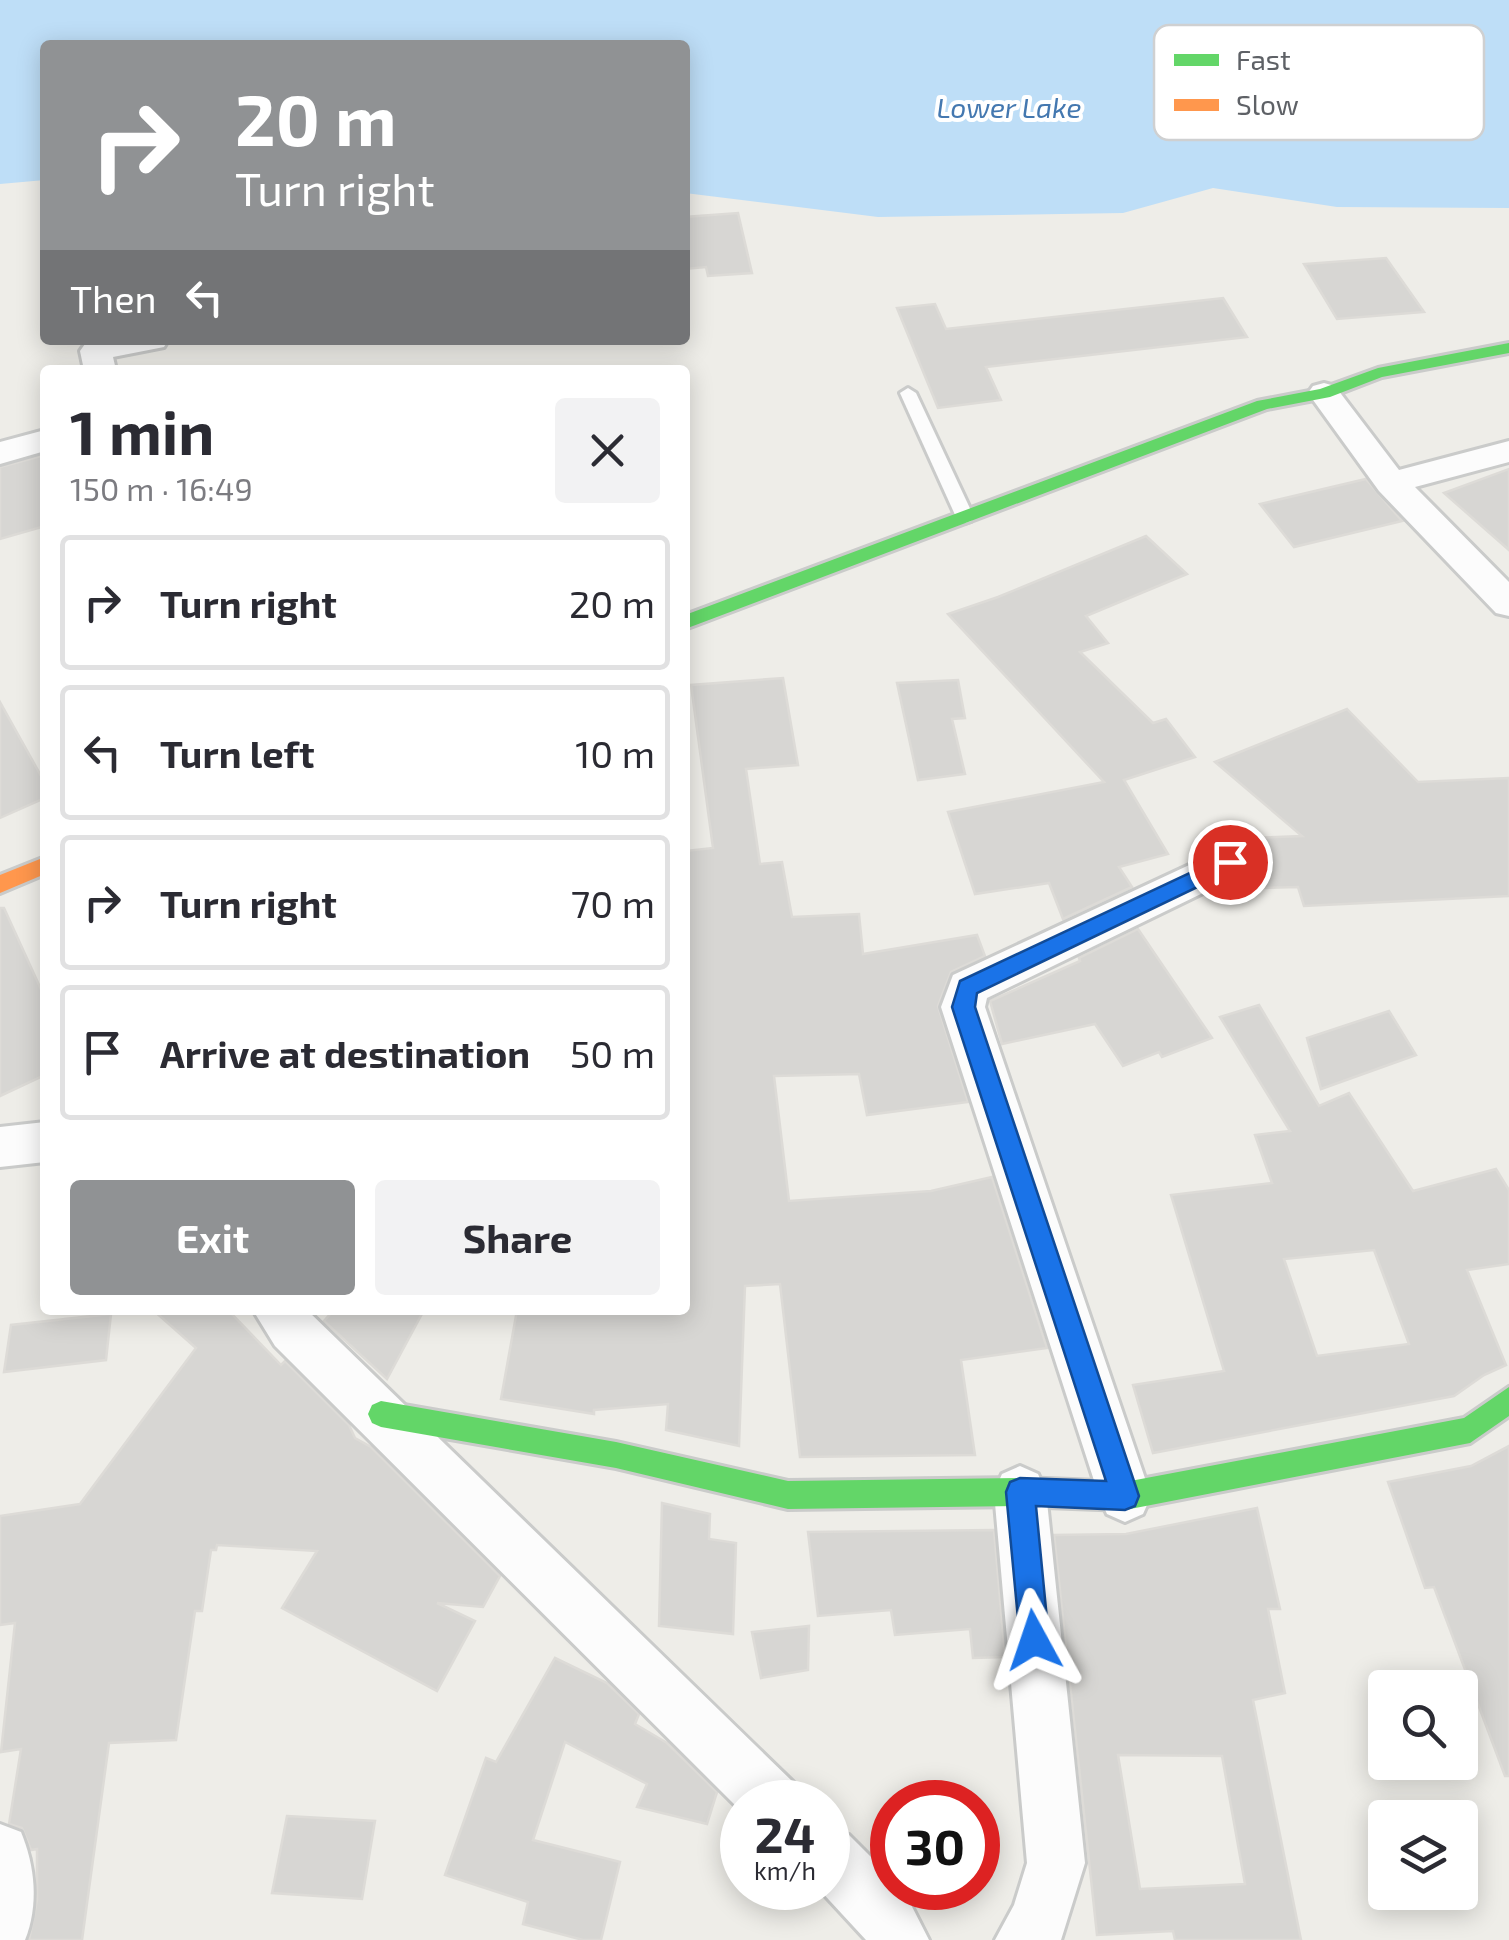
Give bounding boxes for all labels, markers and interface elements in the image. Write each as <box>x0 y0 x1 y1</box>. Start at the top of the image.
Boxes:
legend <box>1154 25 1484 140</box>
text: Fast <box>1236 42 1291 76</box>
text: 20 m <box>235 76 397 160</box>
icon: right <box>70 80 200 210</box>
text: Slow <box>1236 87 1299 121</box>
water label: Lower Lake <box>936 90 1082 124</box>
text: Turn right <box>235 161 435 215</box>
icon: left <box>177 270 232 325</box>
text: Then <box>70 275 157 321</box>
text: 1 min <box>70 395 214 467</box>
button: close <box>555 398 660 503</box>
text: 150 m · 16:49 <box>70 469 253 507</box>
icon: right <box>75 575 130 630</box>
text: Turn right <box>160 580 337 626</box>
text: 20 m <box>569 580 655 626</box>
icon: left <box>75 725 130 780</box>
text: Turn left <box>160 730 315 776</box>
text: 10 m <box>575 730 655 776</box>
pin <box>1188 820 1273 905</box>
icon: arrive <box>1203 835 1258 890</box>
icon: right <box>75 875 130 930</box>
text: Turn right <box>160 880 337 926</box>
text: 70 m <box>571 880 655 926</box>
icon: arrive <box>75 1025 130 1080</box>
text: Arrive at destination <box>160 1030 530 1076</box>
text: 50 m <box>570 1030 655 1076</box>
button: Exit <box>70 1180 355 1295</box>
button: Share <box>375 1180 660 1295</box>
position arrow <box>982 1588 1086 1692</box>
map controls <box>1368 1670 1478 1910</box>
button: search <box>1368 1670 1478 1780</box>
speed limit sign: 30 <box>870 1780 1000 1910</box>
button: layers <box>1368 1800 1478 1910</box>
text: 24 <box>755 1803 815 1863</box>
text: km/h <box>754 1855 816 1885</box>

